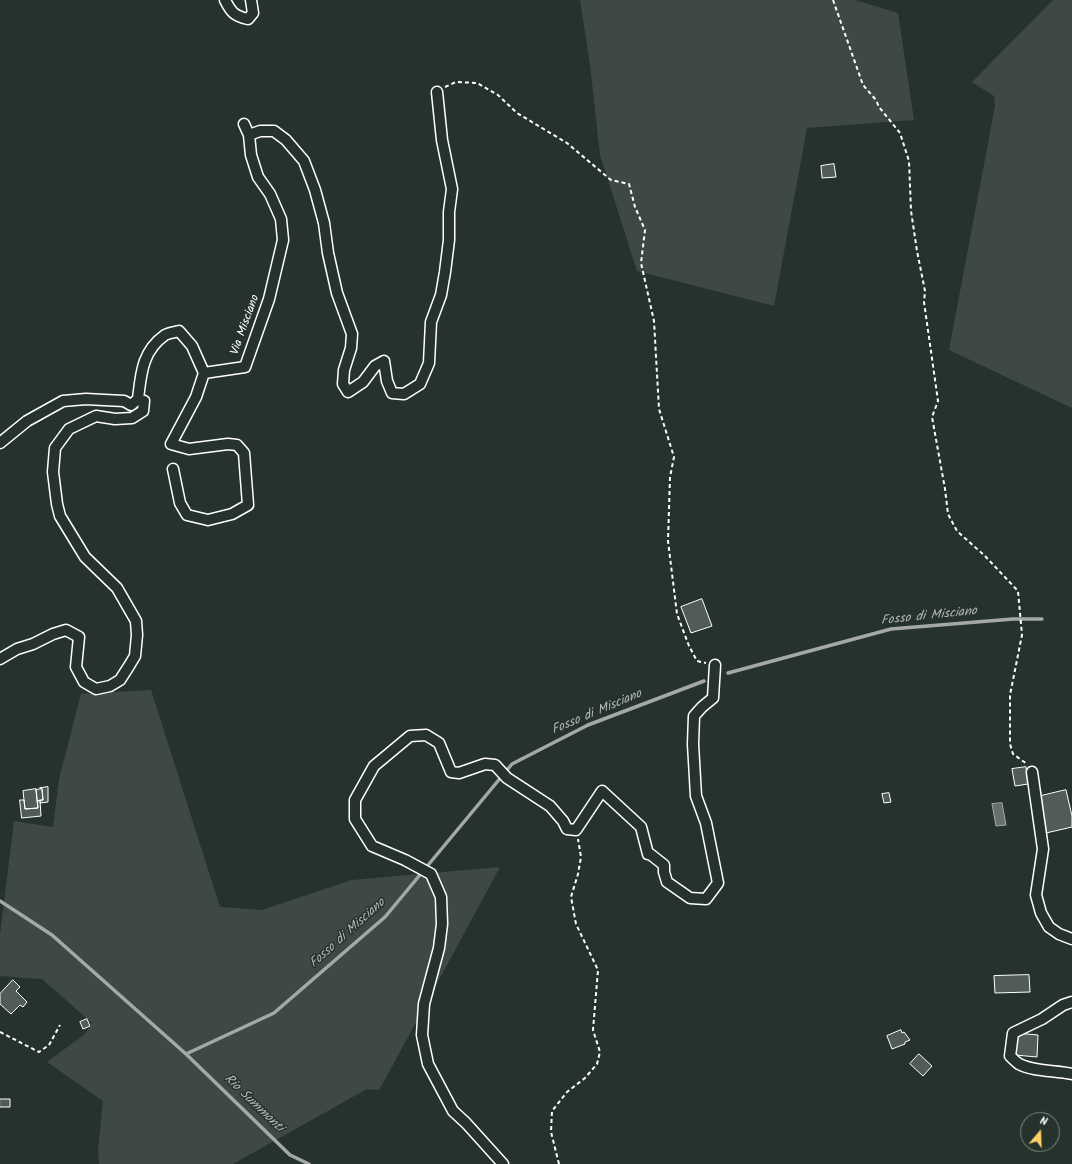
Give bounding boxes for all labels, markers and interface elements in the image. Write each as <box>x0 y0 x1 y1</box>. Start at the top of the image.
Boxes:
street label: Via Misciano <box>228 293 264 357</box>
water label: Fosso di Misciano <box>880 604 978 630</box>
water label: Fosso di Misciano <box>550 687 644 739</box>
water label: Fosso di Misciano <box>307 896 389 972</box>
water label: Rio Summonti <box>220 1072 286 1136</box>
north arrow <box>1020 1112 1060 1152</box>
text: N <box>1037 1112 1050 1131</box>

